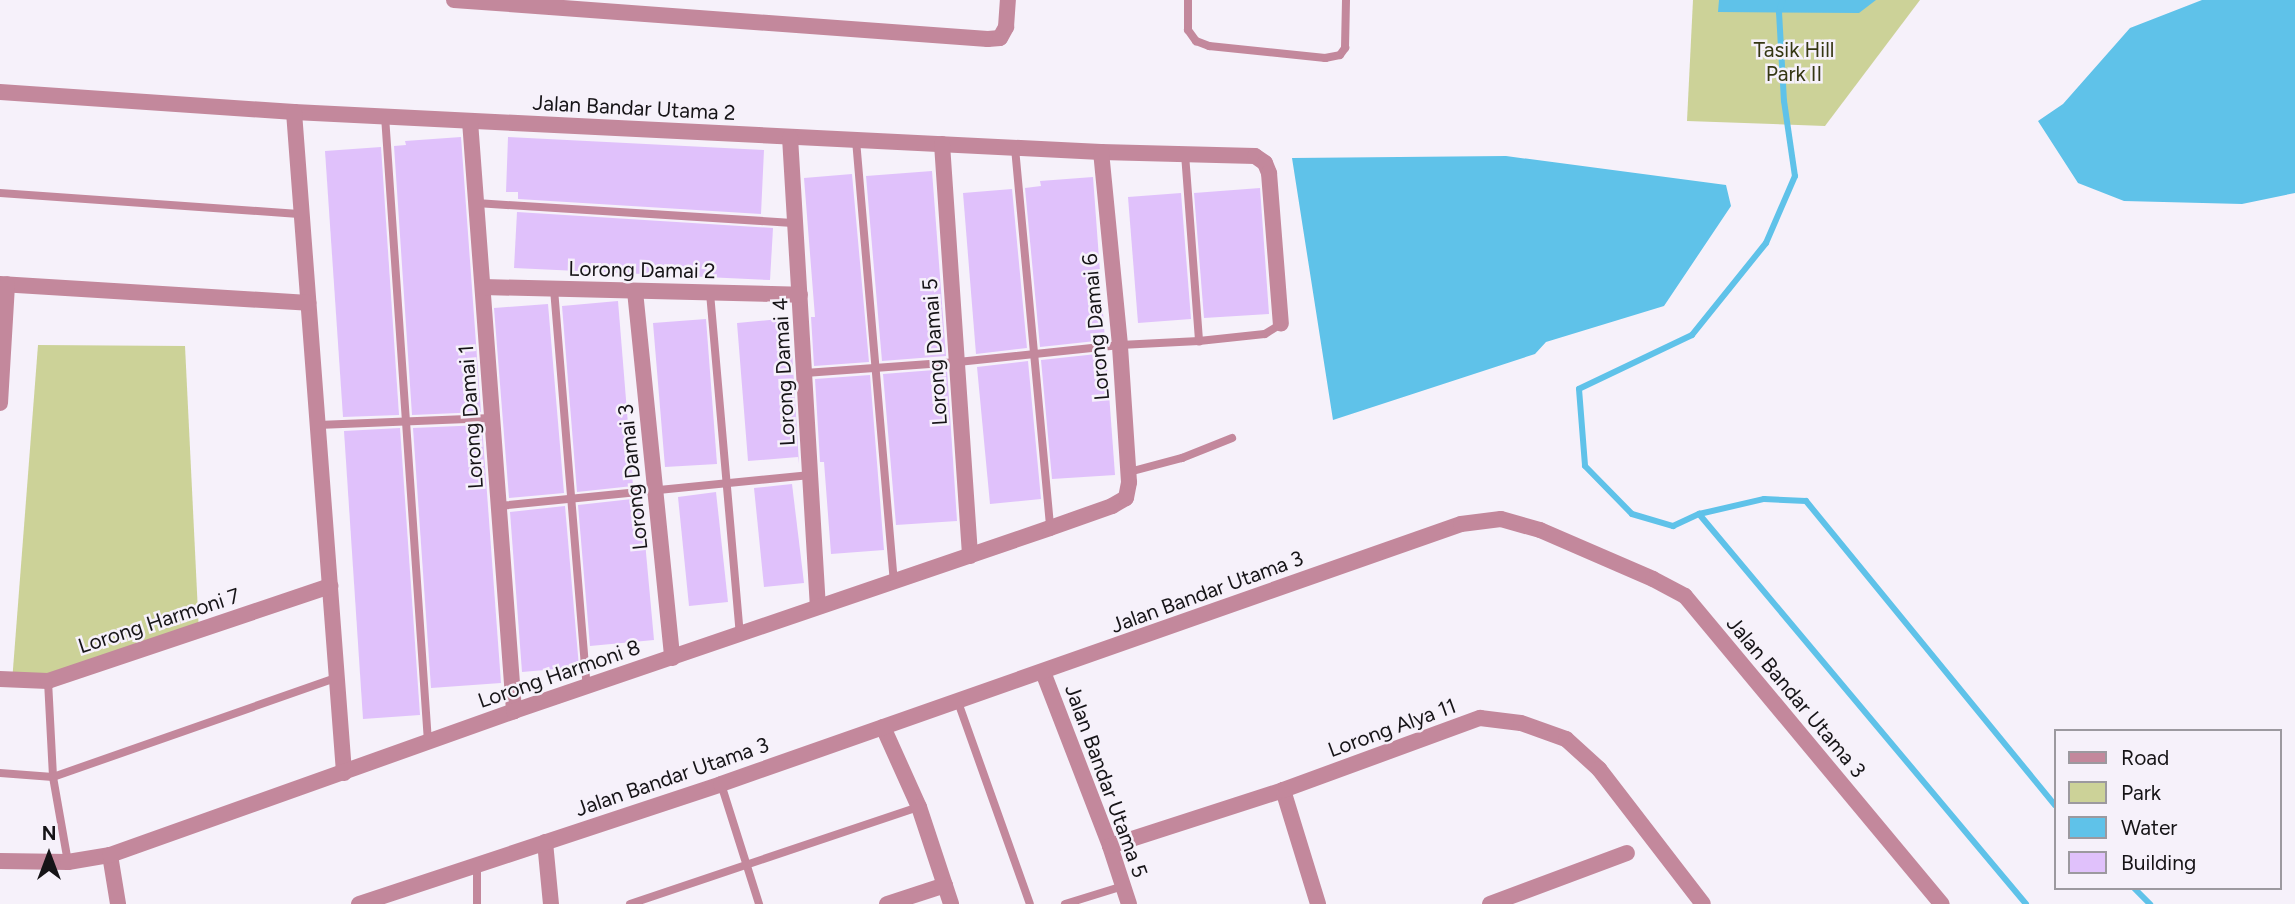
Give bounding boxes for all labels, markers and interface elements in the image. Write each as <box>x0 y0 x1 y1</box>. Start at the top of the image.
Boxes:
park label: Tasik Hill Park II <box>1754 37 1834 87</box>
street label: Jalan Bandar Utama 2 <box>532 90 736 126</box>
street label: Lorong Damai 6 <box>1077 253 1115 401</box>
street label: Lorong Damai 2 <box>568 256 716 284</box>
street label: Lorong Damai 5 <box>917 278 953 426</box>
street label: Lorong Damai 4 <box>768 297 800 447</box>
street label: Lorong Damai 1 <box>453 344 489 490</box>
street label: Lorong Damai 3 <box>613 403 653 551</box>
street label: Jalan Bandar Utama 3 <box>1107 545 1307 639</box>
street label: Lorong Harmoni 7 <box>75 583 243 659</box>
street label: Jalan Bandar Utama 3 <box>1721 611 1871 783</box>
street label: Lorong Harmoni 8 <box>475 634 643 714</box>
street label: Jalan Bandar Utama 5 <box>1059 681 1153 881</box>
street label: Lorong Alya 11 <box>1325 693 1459 763</box>
legend <box>2054 729 2281 890</box>
street label: Jalan Bandar Utama 3 <box>572 732 772 822</box>
text: Road <box>2121 745 2169 770</box>
text: Park <box>2121 780 2161 805</box>
text: Water <box>2121 815 2177 840</box>
north arrow <box>14 820 84 890</box>
text: N <box>42 822 56 845</box>
text: Building <box>2121 850 2196 875</box>

